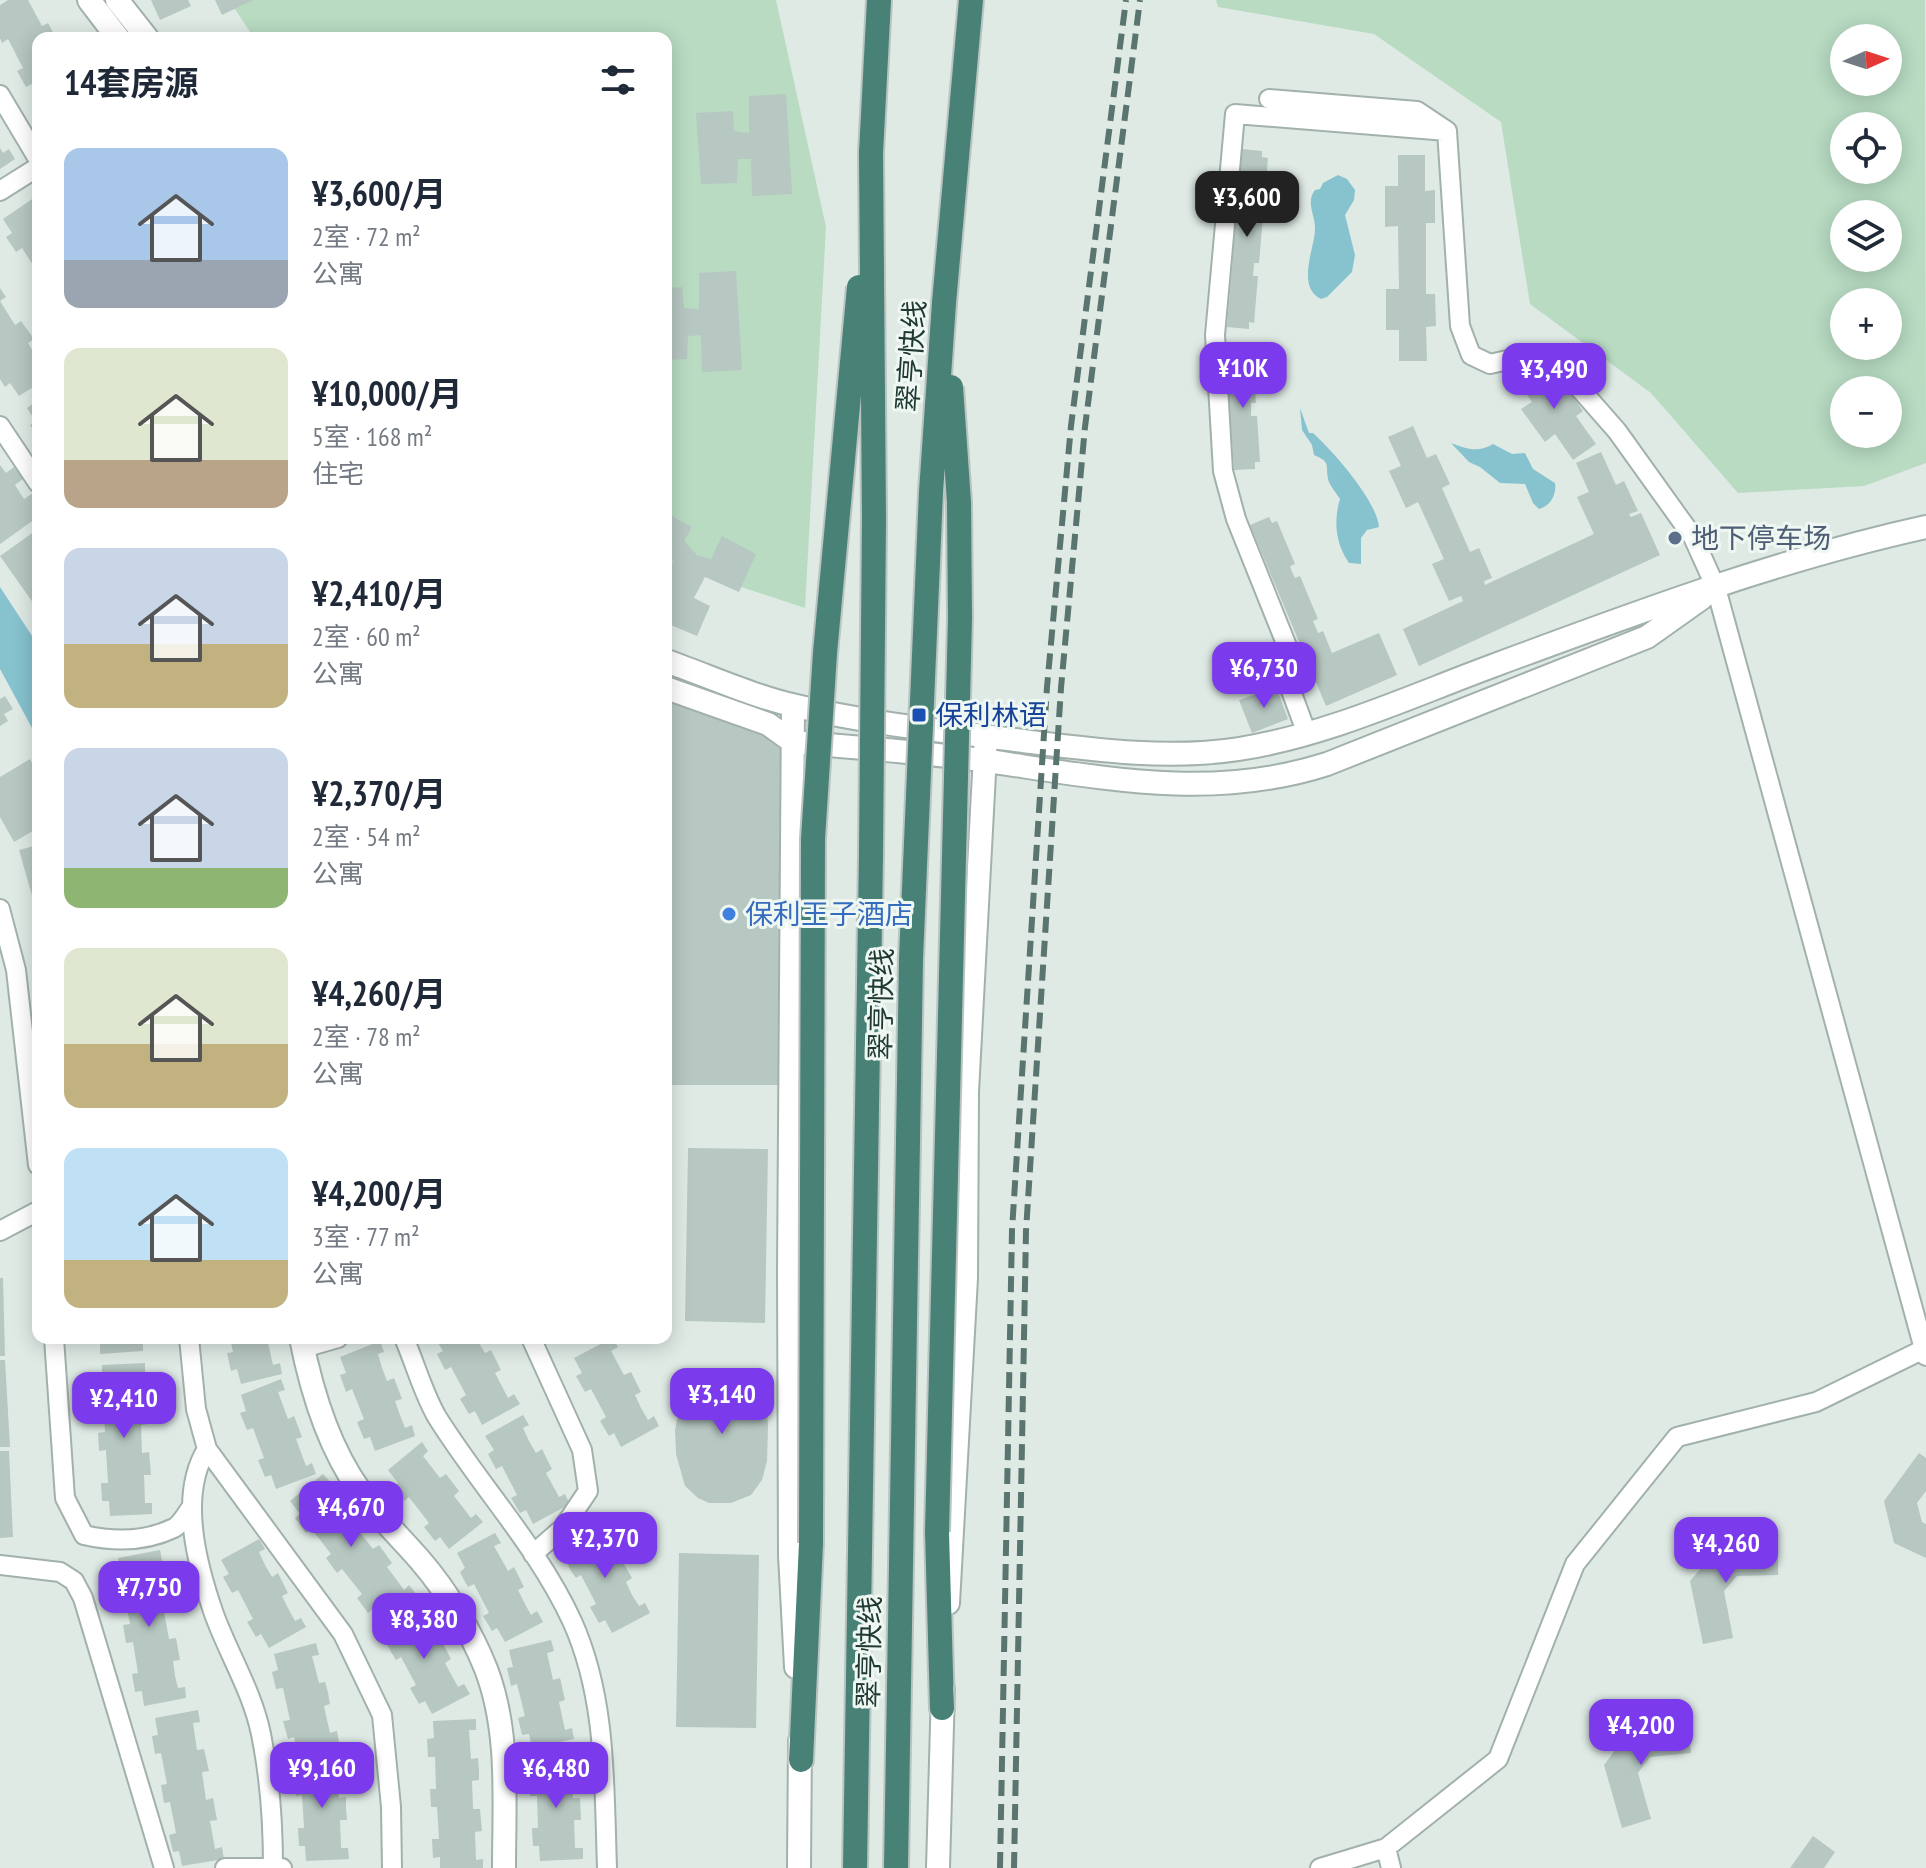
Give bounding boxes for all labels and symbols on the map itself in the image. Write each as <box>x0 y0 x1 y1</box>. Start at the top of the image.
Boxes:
north arrow <box>1830 24 1902 96</box>
pin: ¥3,600 <box>1182 171 1312 239</box>
street label: 翠亨快线 <box>888 299 933 413</box>
pin: ¥10K <box>1196 342 1290 410</box>
pin: ¥3,490 <box>1489 343 1619 411</box>
place label: 地下停车场 <box>1691 519 1831 556</box>
marker: 地下停车场 <box>1666 529 1684 547</box>
pin: ¥6,730 <box>1199 642 1329 710</box>
place label: 保利林语 <box>935 696 1047 733</box>
marker: 保利林语 <box>910 706 928 724</box>
place label: 保利王子酒店 <box>745 895 913 932</box>
marker: 保利王子酒店 <box>720 905 738 923</box>
street label: 翠亨快线 <box>861 948 900 1060</box>
pin: ¥3,140 <box>657 1368 787 1436</box>
pin: ¥2,410 <box>59 1372 189 1440</box>
pin: ¥4,670 <box>286 1481 416 1549</box>
pin: ¥2,370 <box>540 1512 670 1580</box>
pin: ¥4,260 <box>1661 1517 1791 1585</box>
pin: ¥7,750 <box>84 1561 214 1629</box>
pin: ¥8,380 <box>359 1593 489 1661</box>
street label: 翠亨快线 <box>849 1596 888 1708</box>
pin: ¥4,200 <box>1576 1699 1706 1767</box>
pin: ¥9,160 <box>257 1742 387 1810</box>
pin: ¥6,480 <box>491 1742 621 1810</box>

